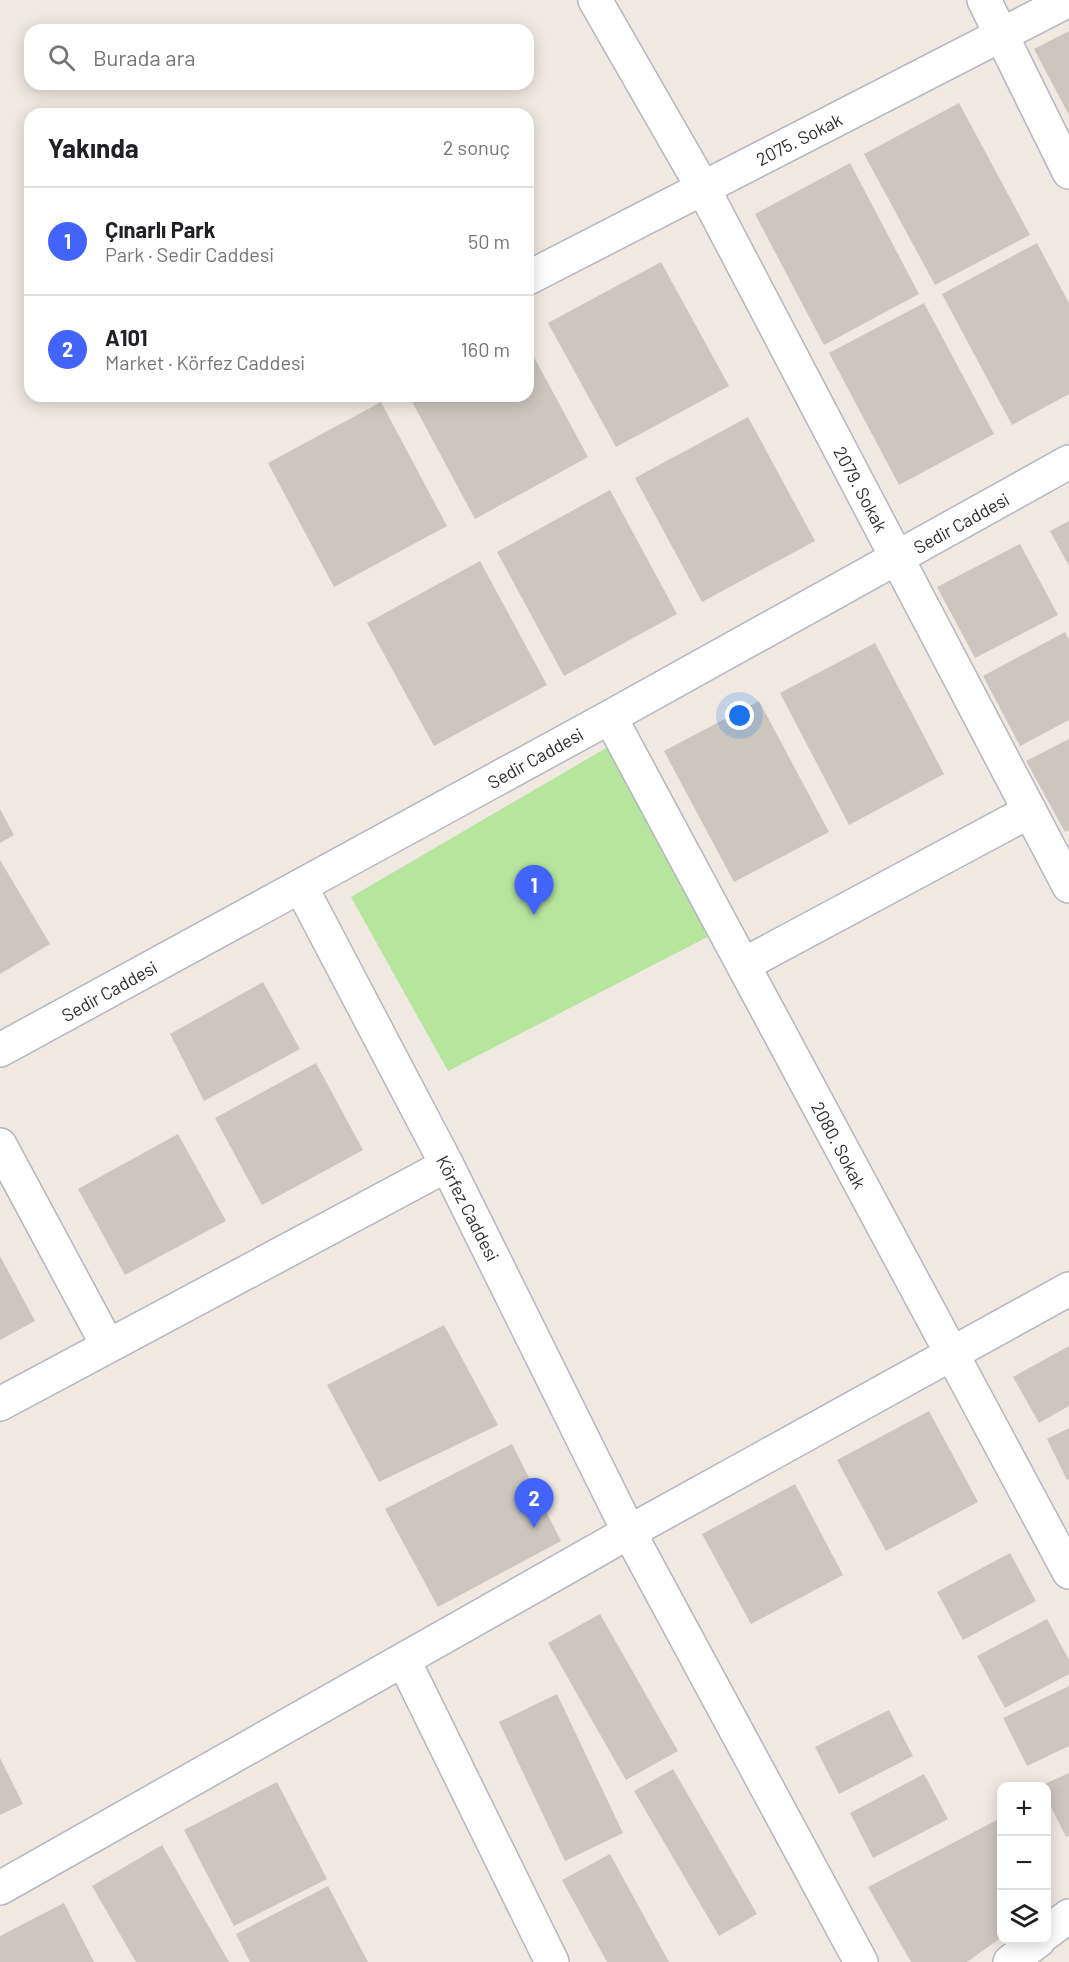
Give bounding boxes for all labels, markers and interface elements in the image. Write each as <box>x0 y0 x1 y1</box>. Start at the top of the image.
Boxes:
search box <box>24 24 534 90</box>
icon: search <box>45 41 78 74</box>
text: Burada ara <box>93 44 196 70</box>
street label: 2075. Sokak <box>752 108 846 170</box>
text: Yakında <box>48 132 139 163</box>
text: 2 sonuç <box>443 135 510 159</box>
text: Çınarlı Park <box>105 216 215 242</box>
text: 1 <box>64 229 71 253</box>
text: 50 m <box>468 229 510 253</box>
text: Park · Sedir Caddesi <box>105 242 274 266</box>
text: A101 <box>105 324 148 350</box>
text: 2 <box>62 337 73 361</box>
text: 160 m <box>461 337 510 361</box>
text: Market · Körfez Caddesi <box>105 350 305 374</box>
street label: 2079. Sokak <box>829 442 893 536</box>
street label: Sedir Caddesi <box>910 488 1012 558</box>
your location <box>725 701 754 730</box>
street label: Sedir Caddesi <box>484 723 586 793</box>
pin: 1 <box>514 866 554 915</box>
street label: Sedir Caddesi <box>58 956 160 1026</box>
street label: 2080. Sokak <box>807 1098 871 1192</box>
street label: Körfez Caddesi <box>432 1152 504 1264</box>
pin: 2 <box>514 1478 554 1528</box>
map controls <box>997 1782 1051 1944</box>
button: + <box>997 1782 1051 1836</box>
button: − <box>997 1836 1051 1890</box>
button: layers <box>997 1890 1051 1944</box>

